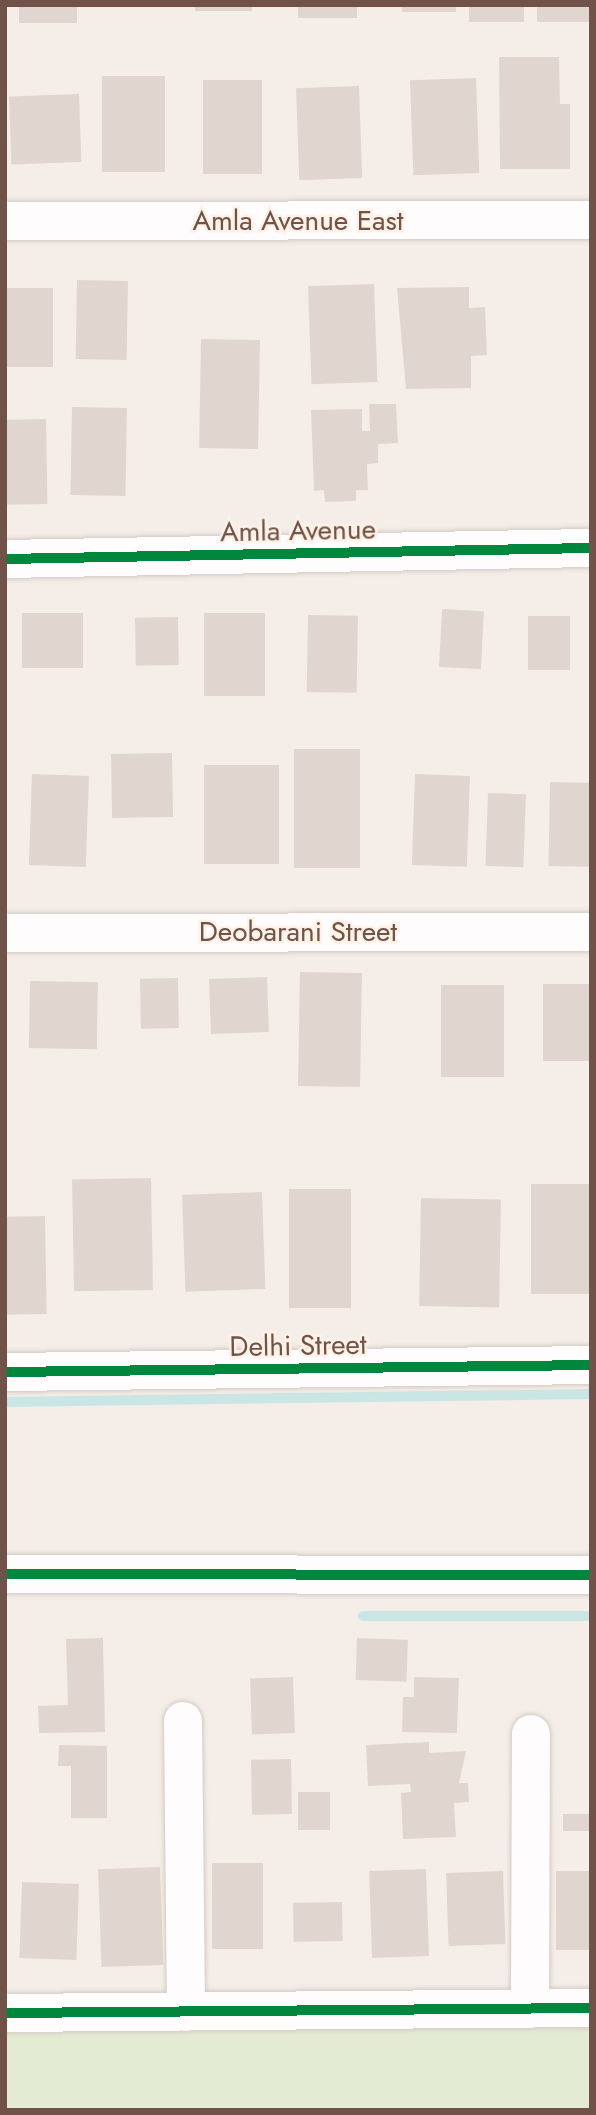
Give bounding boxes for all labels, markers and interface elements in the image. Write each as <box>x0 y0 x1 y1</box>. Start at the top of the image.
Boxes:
street label: Amla Avenue East <box>192 204 404 238</box>
street label: Amla Avenue <box>220 513 376 549</box>
street label: Deobarani Street <box>199 915 397 949</box>
street label: Delhi Street <box>229 1328 367 1364</box>

